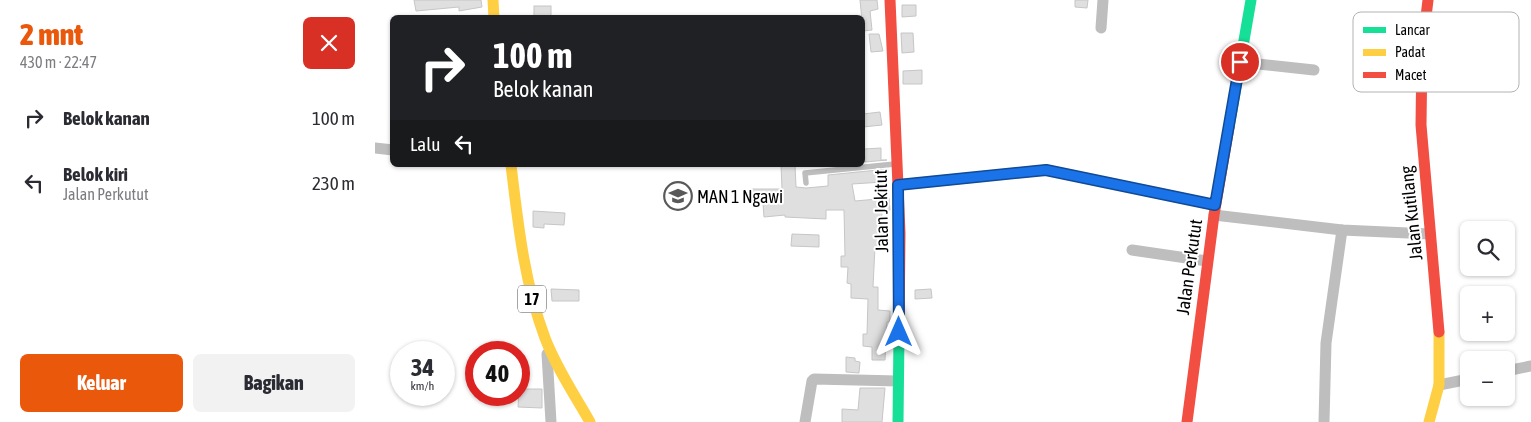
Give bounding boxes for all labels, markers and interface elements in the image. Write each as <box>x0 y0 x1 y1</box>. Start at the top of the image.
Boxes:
legend <box>1353 12 1519 92</box>
text: 2 mnt <box>20 17 83 51</box>
button: close <box>303 17 355 69</box>
text: Lancar <box>1395 22 1430 38</box>
icon: right <box>410 35 475 100</box>
text: 100 m <box>493 35 572 75</box>
pin <box>1219 41 1261 83</box>
text: Padat <box>1395 44 1425 60</box>
icon: arrive <box>1226 48 1254 76</box>
text: 430 m · 22:47 <box>20 53 97 71</box>
text: Macet <box>1395 67 1426 83</box>
text: Belok kanan <box>493 76 594 102</box>
icon: right <box>20 104 48 132</box>
text: Belok kanan <box>63 107 150 129</box>
text: 100 m <box>312 107 355 129</box>
icon: left <box>450 130 478 158</box>
text: Lalu <box>410 133 440 155</box>
text: Belok kiri <box>63 163 128 185</box>
street label: Jalan Kutilang <box>1396 165 1426 261</box>
icon: left <box>20 169 48 197</box>
street label: Jalan Jekitut <box>870 169 892 253</box>
text: 230 m <box>312 172 355 194</box>
school or university icon: MAN 1 Ngawi <box>663 181 693 211</box>
text: Jalan Perkutut <box>63 185 149 203</box>
place label: MAN 1 Ngawi <box>697 186 783 207</box>
street label: Jalan Perkutut <box>1172 218 1206 316</box>
map controls <box>1460 221 1515 406</box>
button: search <box>1460 221 1515 276</box>
road number: 17 <box>518 286 546 312</box>
button: + <box>1460 286 1515 341</box>
position arrow <box>872 305 924 357</box>
speed limit sign: 40 <box>465 341 530 406</box>
button: − <box>1460 351 1515 406</box>
text: 34 <box>411 353 434 381</box>
button: Keluar <box>20 354 183 412</box>
button: Bagikan <box>193 354 355 412</box>
text: km/h <box>411 379 434 393</box>

